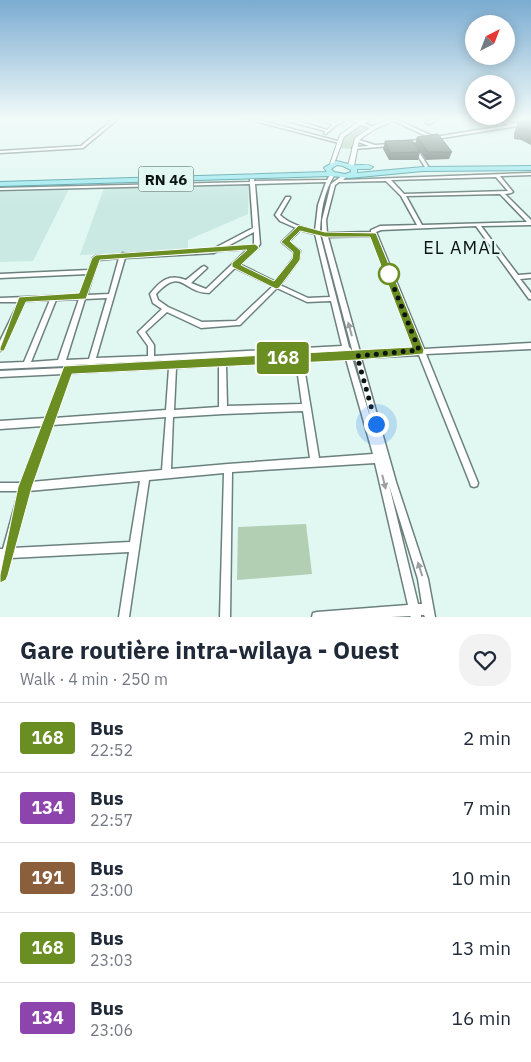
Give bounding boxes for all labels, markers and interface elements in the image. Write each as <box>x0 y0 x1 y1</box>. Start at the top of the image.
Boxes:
north arrow <box>465 15 515 65</box>
map controls <box>465 15 515 125</box>
button: layers <box>465 75 515 125</box>
road number: RN 46 <box>138 166 194 192</box>
district label: EL AMAL <box>423 236 501 259</box>
unlabelled marker <box>378 263 400 285</box>
one-way arrow <box>346 322 354 337</box>
line badge: 168 <box>254 342 312 374</box>
text: 168 <box>267 346 299 369</box>
your location <box>364 412 389 437</box>
one-way arrow <box>380 475 388 490</box>
one-way arrow <box>416 562 423 577</box>
text: Gare routière intra-wilaya - Ouest <box>20 634 399 666</box>
button: heart <box>459 634 511 686</box>
text: Walk · 4 min · 250 m <box>20 669 168 689</box>
text: Bus <box>90 716 124 740</box>
text: 168 <box>31 726 64 749</box>
text: 2 min <box>463 726 511 750</box>
text: 22:52 <box>90 740 133 760</box>
text: Bus <box>90 786 124 810</box>
text: 134 <box>31 796 64 819</box>
text: 7 min <box>463 796 511 820</box>
text: 22:57 <box>90 810 133 830</box>
text: Bus <box>90 856 124 880</box>
text: 191 <box>31 866 64 889</box>
text: 10 min <box>452 866 511 890</box>
text: 23:00 <box>90 880 133 900</box>
text: Bus <box>90 926 124 950</box>
text: 168 <box>31 936 64 959</box>
text: 13 min <box>452 936 511 960</box>
text: 23:03 <box>90 950 133 970</box>
text: Bus <box>90 996 124 1020</box>
text: 134 <box>31 1006 64 1029</box>
text: 16 min <box>452 1006 511 1030</box>
text: 23:06 <box>90 1020 133 1040</box>

